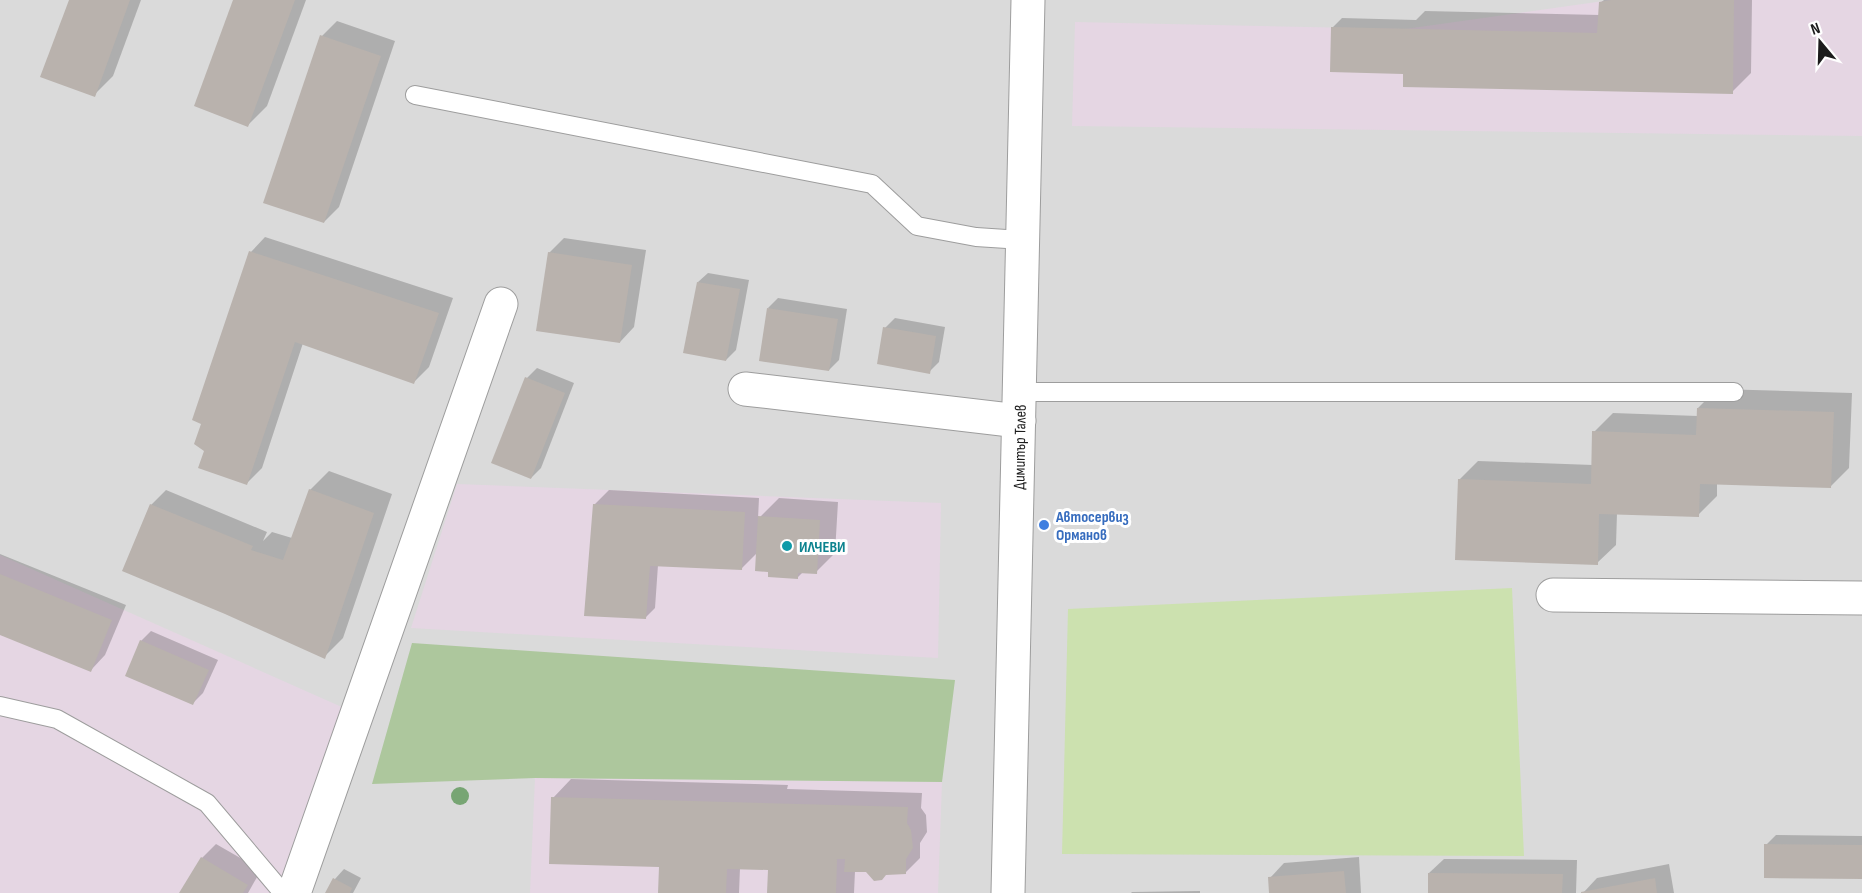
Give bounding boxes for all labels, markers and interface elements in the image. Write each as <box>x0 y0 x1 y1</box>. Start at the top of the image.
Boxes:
north arrow <box>1790 12 1850 72</box>
text: N <box>1808 19 1823 40</box>
street label: Димитър Талев <box>1010 404 1031 490</box>
place label: Автосервиз Орманов <box>1055 508 1129 545</box>
marker: Автосервиз Орманов <box>1037 518 1051 532</box>
place label: ИЛЧЕВИ <box>799 538 846 557</box>
marker: ИЛЧЕВИ <box>780 539 794 553</box>

